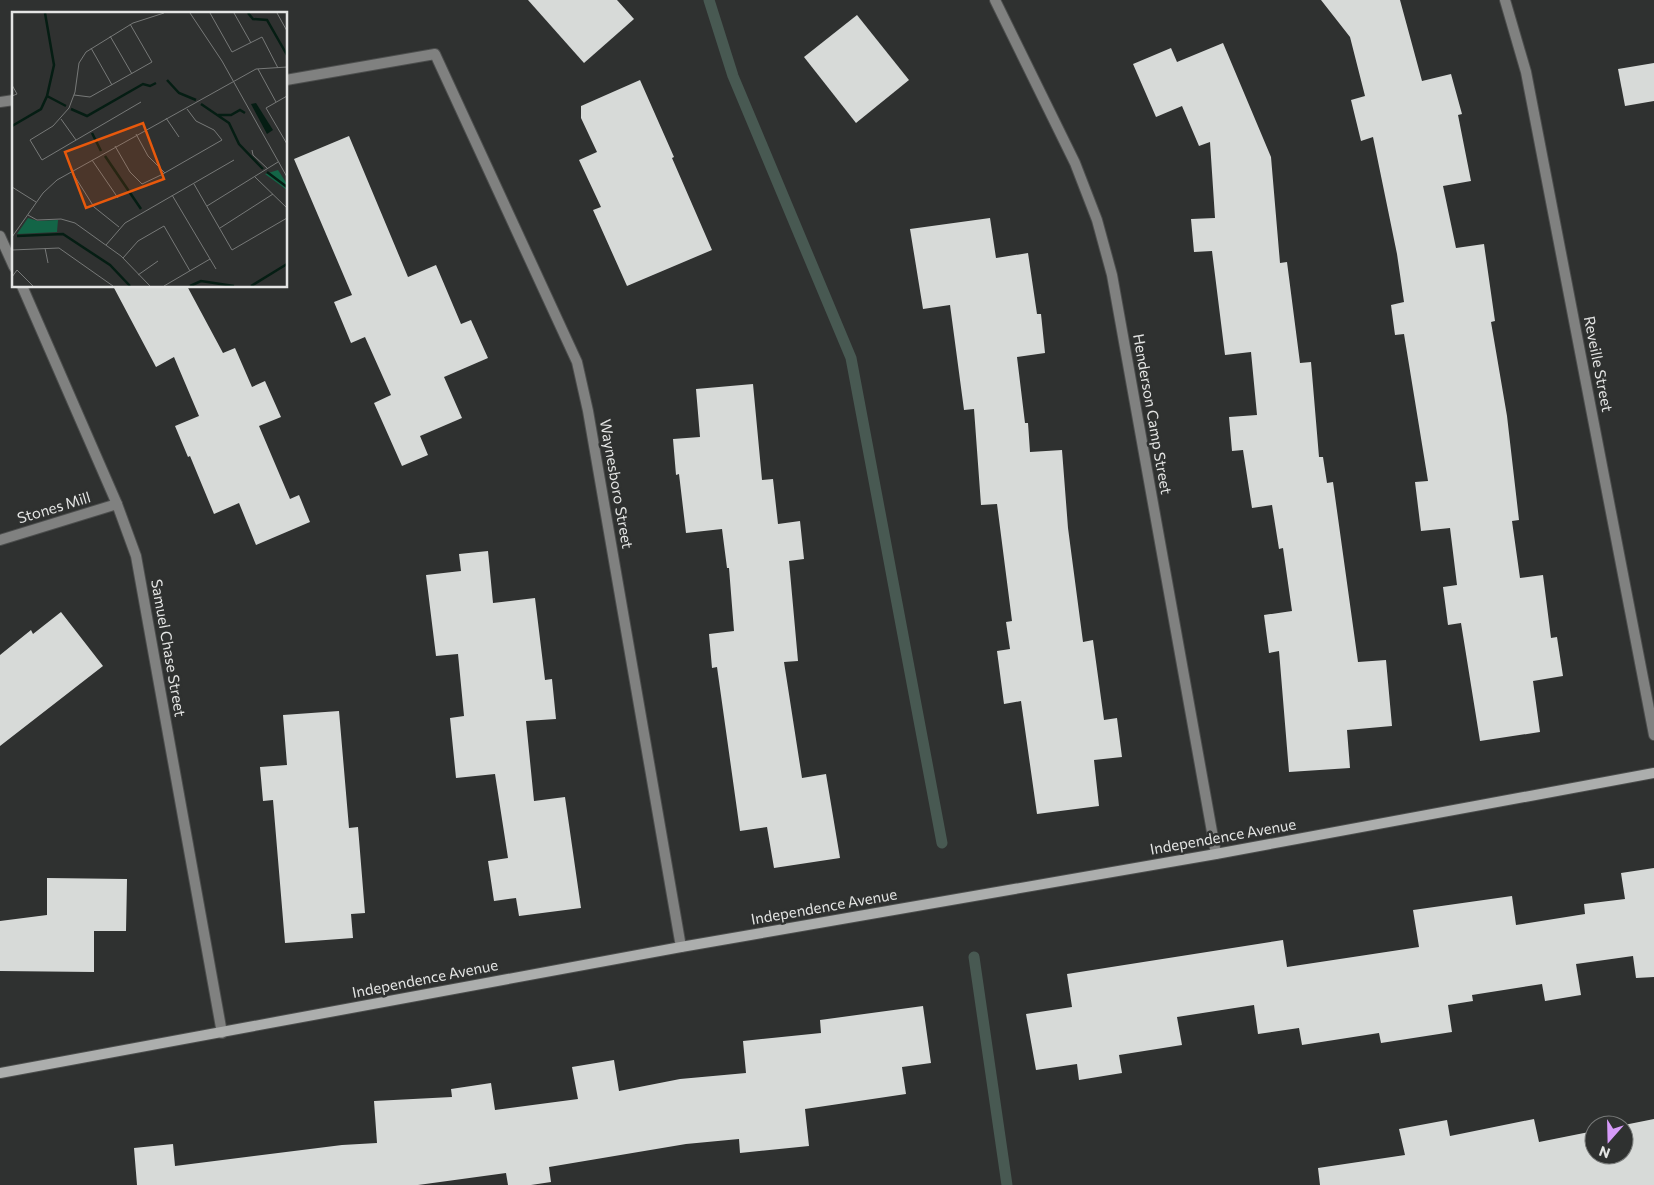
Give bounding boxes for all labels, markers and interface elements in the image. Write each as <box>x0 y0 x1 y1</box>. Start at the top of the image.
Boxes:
inset map <box>12 12 288 288</box>
street label: Reveille Street <box>1581 314 1617 413</box>
street label: Henderson Camp Street <box>1130 332 1176 495</box>
street label: Waynesboro Street <box>597 418 637 550</box>
street label: Stones Mill <box>15 487 93 527</box>
street label: Samuel Chase Street <box>148 578 190 718</box>
street label: Independence Avenue <box>1148 814 1297 858</box>
street label: Independence Avenue <box>749 884 898 928</box>
street label: Independence Avenue <box>350 955 499 1001</box>
north arrow <box>1584 1115 1634 1165</box>
text: N <box>1597 1143 1612 1162</box>

